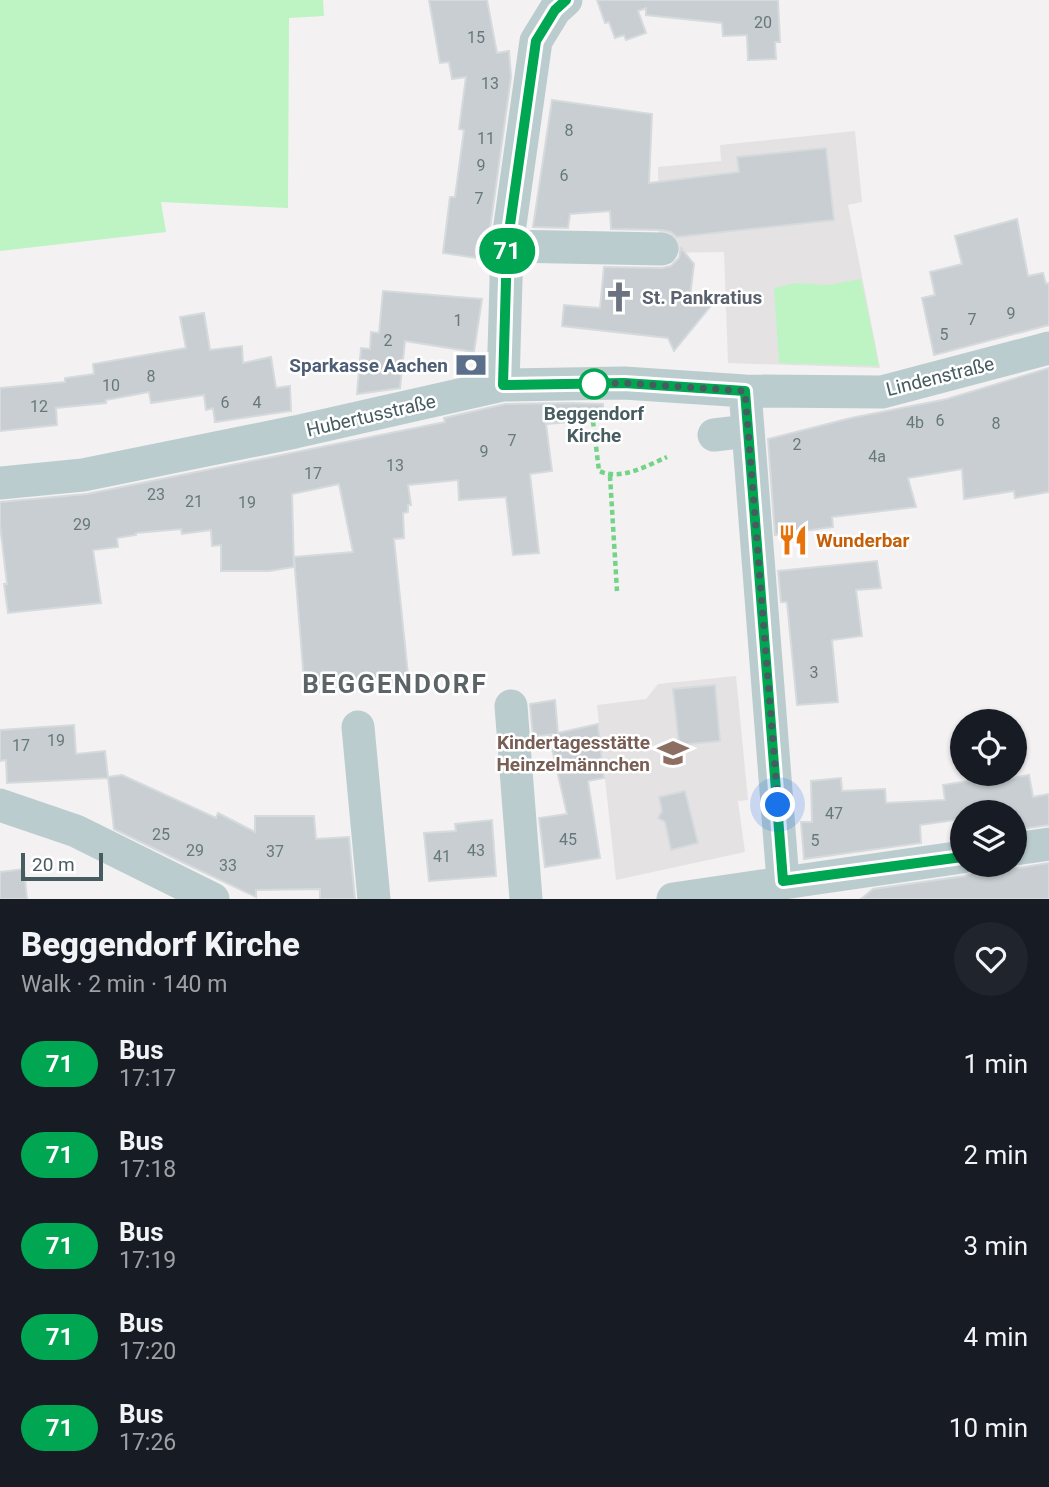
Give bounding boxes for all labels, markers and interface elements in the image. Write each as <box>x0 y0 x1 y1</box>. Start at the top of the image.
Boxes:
house number: 20 <box>754 13 772 32</box>
house number: 15 <box>467 28 485 47</box>
house number: 13 <box>481 74 499 93</box>
house number: 8 <box>565 121 574 140</box>
house number: 11 <box>477 129 495 148</box>
house number: 9 <box>477 156 486 175</box>
house number: 6 <box>560 166 569 185</box>
house number: 7 <box>475 189 484 208</box>
line badge: 71 <box>476 228 538 274</box>
text: 71 <box>493 237 521 265</box>
church icon: St. Pankratius <box>602 280 636 314</box>
place label: St. Pankratius <box>642 286 762 309</box>
house number: 9 <box>1007 304 1016 323</box>
house number: 7 <box>968 310 977 329</box>
house number: 1 <box>454 311 463 330</box>
house number: 5 <box>940 325 949 344</box>
house number: 2 <box>384 331 393 350</box>
bank icon: Sparkasse Aachen <box>454 348 488 382</box>
street label: Lindenstraße <box>884 352 996 401</box>
place label: Sparkasse Aachen <box>289 354 448 377</box>
house number: 8 <box>147 367 156 386</box>
marker: Beggendorf Kirche <box>579 369 609 399</box>
house number: 10 <box>102 376 120 395</box>
street label: Hubertusstraße <box>304 389 438 442</box>
house number: 6 <box>221 393 230 412</box>
house number: 4 <box>253 393 262 412</box>
house number: 12 <box>30 397 48 416</box>
place label: Beggendorf Kirche <box>544 402 644 447</box>
house number: 6 <box>936 411 945 430</box>
house number: 4b <box>906 413 924 432</box>
house number: 8 <box>992 414 1001 433</box>
house number: 7 <box>508 431 517 450</box>
house number: 2 <box>793 435 802 454</box>
house number: 9 <box>480 442 489 461</box>
house number: 4a <box>868 447 886 466</box>
house number: 13 <box>386 456 404 475</box>
house number: 17 <box>304 464 322 483</box>
house number: 23 <box>147 485 165 504</box>
house number: 21 <box>185 492 203 511</box>
house number: 19 <box>238 493 256 512</box>
house number: 29 <box>73 515 91 534</box>
restaurant icon: Wunderbar <box>776 523 810 557</box>
place label: Wunderbar <box>816 529 910 552</box>
house number: 3 <box>810 663 819 682</box>
district label: BEGGENDORF <box>302 669 488 699</box>
map controls <box>950 709 1027 877</box>
button: locate <box>950 709 1027 786</box>
house number: 19 <box>47 731 65 750</box>
place label: Kindertagesstätte Heinzelmännchen <box>496 731 650 776</box>
house number: 17 <box>12 736 30 755</box>
school or university icon: Kindertagesstätte Heinzelmännchen <box>656 736 690 770</box>
your location <box>760 787 795 822</box>
button: layers <box>950 800 1027 877</box>
house number: 47 <box>825 804 843 823</box>
house number: 25 <box>152 825 170 844</box>
house number: 45 <box>559 830 577 849</box>
house number: 5 <box>811 831 820 850</box>
house number: 29 <box>186 841 204 860</box>
house number: 43 <box>467 841 485 860</box>
house number: 37 <box>266 842 284 861</box>
house number: 41 <box>433 847 451 866</box>
scale bar <box>21 850 103 882</box>
text: 20 m <box>32 853 75 876</box>
house number: 33 <box>219 856 237 875</box>
button: heart <box>954 922 1028 996</box>
text: Beggendorf Kirche <box>21 925 300 964</box>
text: Walk · 2 min · 140 m <box>21 971 227 998</box>
text: Bus <box>119 1035 164 1065</box>
text: 1 min <box>963 1049 1028 1079</box>
text: 71 <box>46 1050 73 1078</box>
text: 17:17 <box>119 1065 176 1092</box>
text: Bus <box>119 1126 164 1156</box>
text: 2 min <box>963 1140 1028 1170</box>
text: 71 <box>46 1141 73 1169</box>
text: 17:18 <box>119 1156 176 1183</box>
text: Bus <box>119 1217 164 1247</box>
text: 3 min <box>963 1231 1028 1261</box>
text: 71 <box>46 1232 73 1260</box>
text: 17:19 <box>119 1247 176 1274</box>
text: Bus <box>119 1308 164 1338</box>
text: 4 min <box>963 1322 1028 1352</box>
text: 71 <box>46 1323 73 1351</box>
text: 17:20 <box>119 1338 176 1365</box>
text: Bus <box>119 1399 164 1429</box>
text: 10 min <box>949 1413 1028 1443</box>
text: 71 <box>46 1414 73 1442</box>
text: 17:26 <box>119 1429 176 1456</box>

